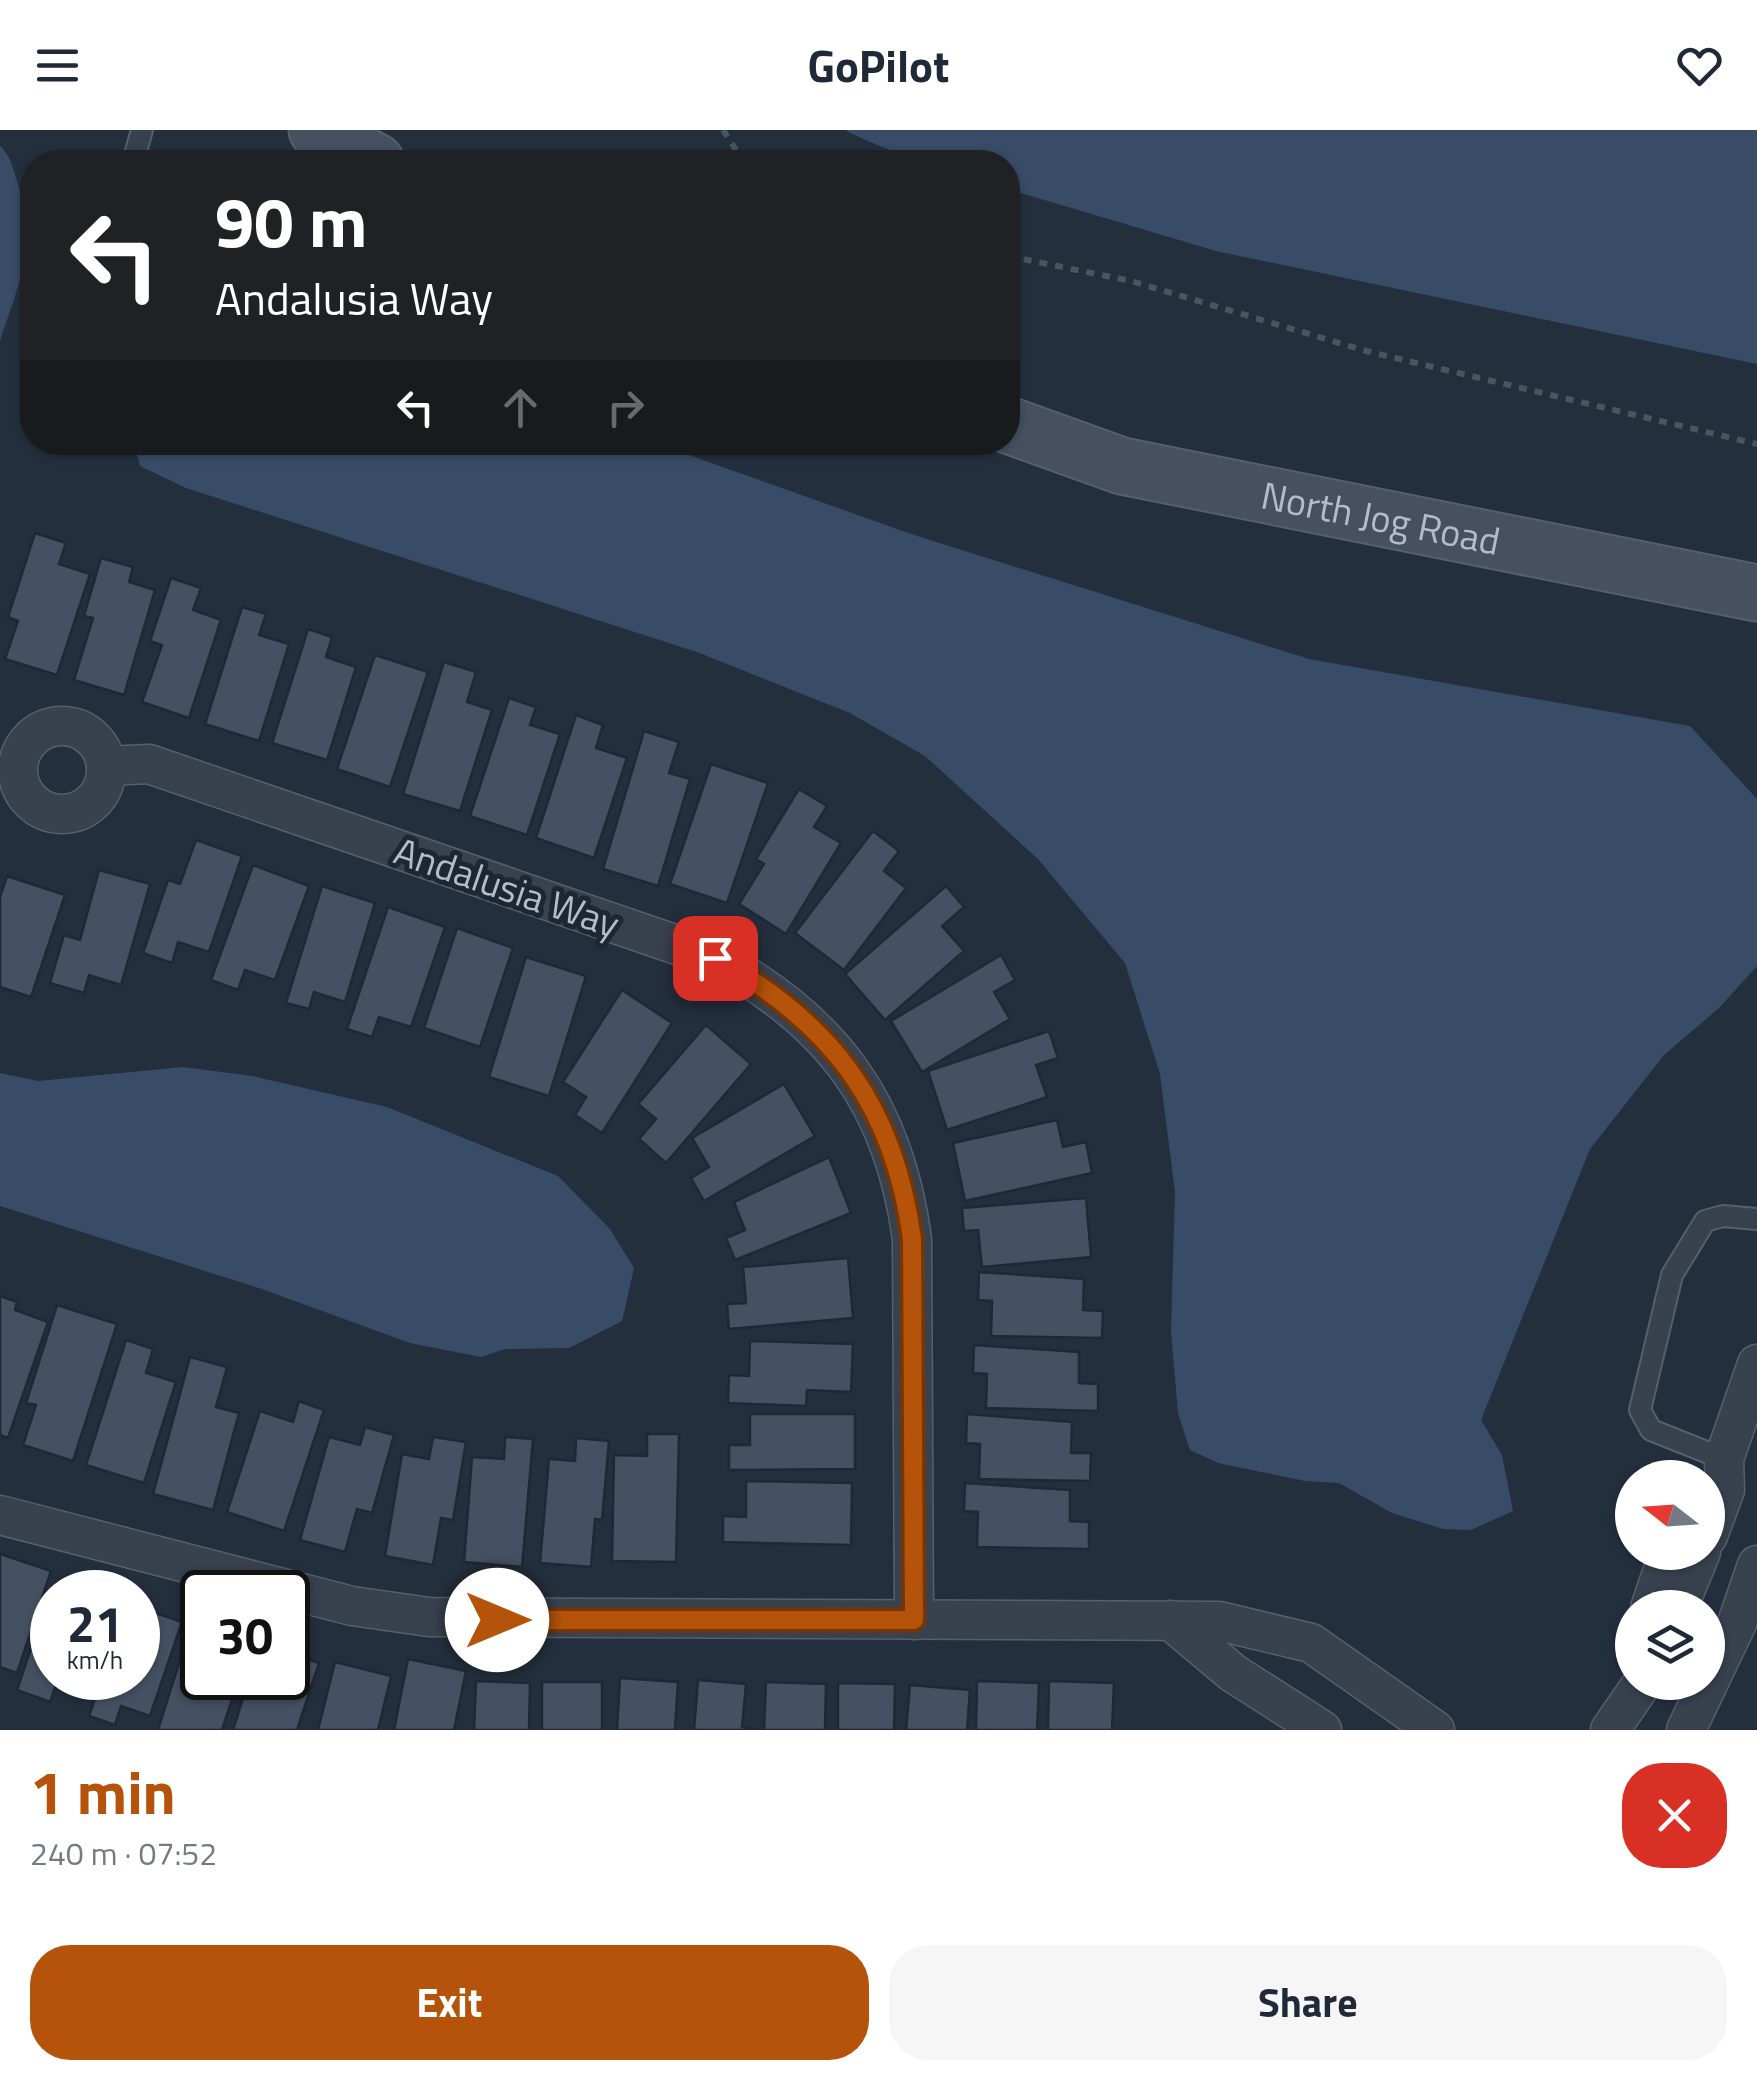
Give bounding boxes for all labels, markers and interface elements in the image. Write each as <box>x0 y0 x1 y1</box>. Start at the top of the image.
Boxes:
text: GoPilot <box>808 31 949 99</box>
icon: menu <box>30 38 85 93</box>
icon: heart <box>1672 38 1727 93</box>
text: 90 m <box>215 168 368 274</box>
icon: left <box>50 190 180 320</box>
text: Andalusia Way <box>215 264 493 332</box>
icon: left <box>388 380 443 435</box>
icon: ahead <box>493 380 548 435</box>
icon: right <box>598 380 653 435</box>
street label: North Jog Road <box>1256 466 1505 570</box>
street label: Andalusia Way <box>387 821 627 953</box>
pin <box>673 916 758 1001</box>
icon: arrive <box>688 931 743 986</box>
north arrow <box>1615 1460 1725 1570</box>
map controls <box>1615 1460 1725 1700</box>
position arrow <box>445 1568 549 1672</box>
speed limit sign: 30 <box>180 1570 310 1700</box>
text: 21 <box>67 1585 123 1661</box>
button: layers <box>1615 1590 1725 1700</box>
text: km/h <box>67 1641 123 1679</box>
text: 1 min <box>30 1746 176 1837</box>
button: close <box>1622 1763 1727 1868</box>
text: 240 m · 07:52 <box>30 1829 217 1877</box>
button: Exit <box>30 1945 869 2060</box>
button: Share <box>889 1945 1727 2060</box>

